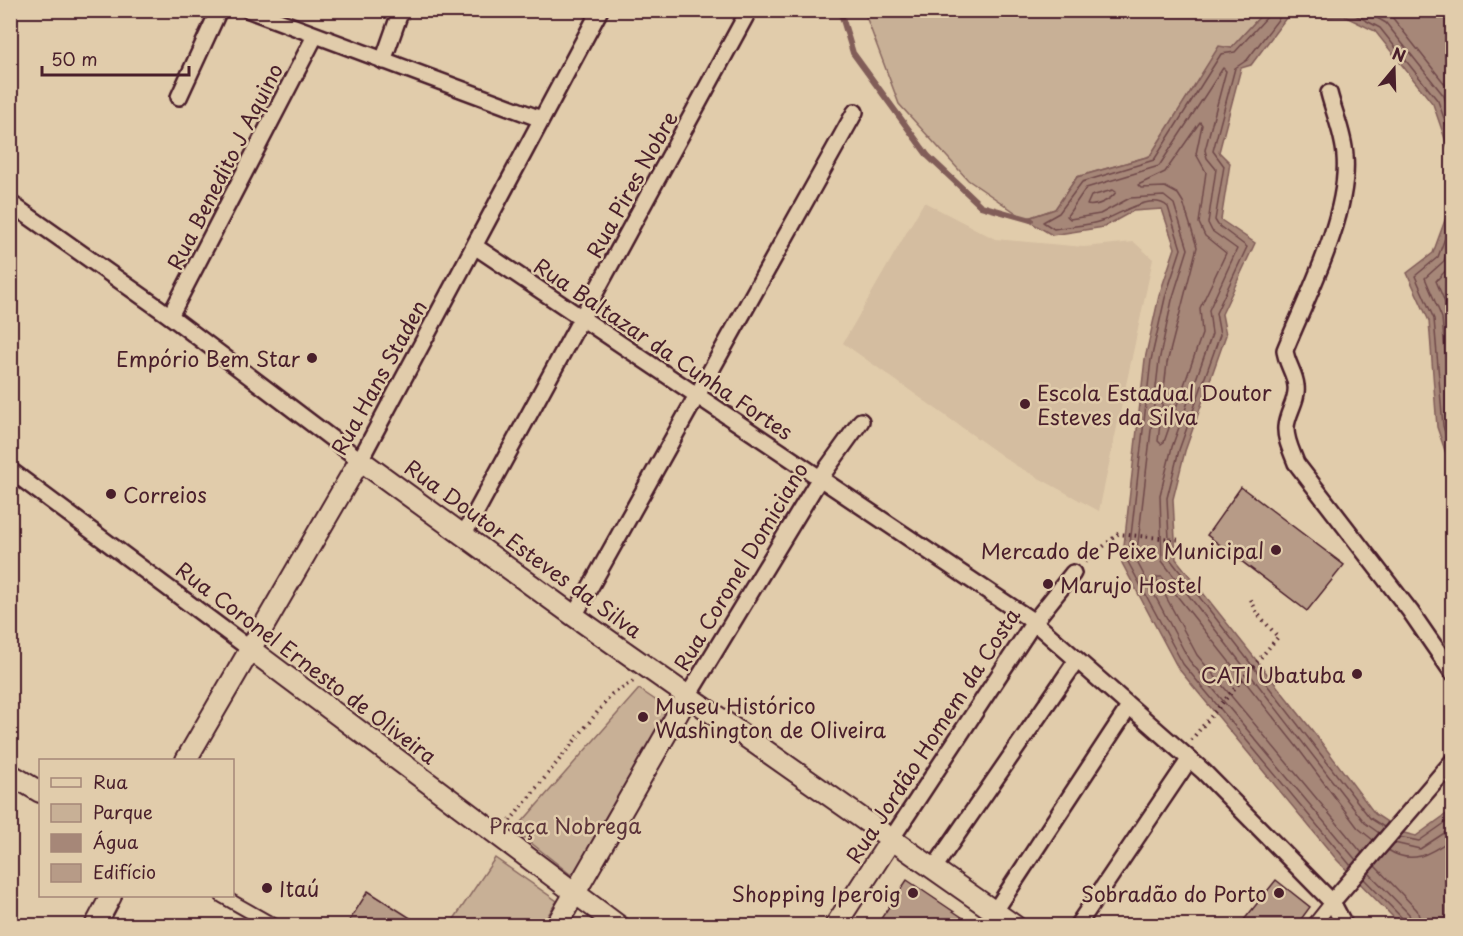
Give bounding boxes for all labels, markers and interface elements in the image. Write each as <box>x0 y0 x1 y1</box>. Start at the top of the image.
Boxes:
scale bar <box>42 39 189 77</box>
north arrow <box>1364 39 1424 99</box>
text: N <box>1389 40 1409 67</box>
text: 50 m <box>51 45 98 72</box>
street label: Rua Benedito J Aquino <box>158 57 290 275</box>
street label: Rua Pires Nobre <box>577 105 685 263</box>
street label: Rua Baltazar da Cunha Fortes <box>528 249 800 447</box>
street label: Rua Hans Staden <box>322 294 434 460</box>
place label: Empório Bem Star <box>116 342 301 374</box>
marker: Empório Bem Star <box>305 351 319 365</box>
place label: Escola Estadual Doutor Esteves da Silva <box>1037 376 1272 432</box>
marker: Escola Estadual Doutor Esteves da Silva <box>1018 397 1032 411</box>
street label: Rua Doutor Esteves da Silva <box>399 451 649 645</box>
street label: Rua Coronel Domiciano <box>665 456 815 676</box>
place label: Correios <box>123 478 207 510</box>
marker: Correios <box>104 487 118 501</box>
place label: Mercado de Peixe Municipal <box>981 534 1264 566</box>
marker: Mercado de Peixe Municipal <box>1269 543 1283 557</box>
street label: Rua Coronel Ernesto de Oliveira <box>170 553 444 771</box>
place label: Marujo Hostel <box>1060 568 1202 600</box>
marker: Marujo Hostel <box>1041 577 1055 591</box>
street label: Rua Jordão Homem da Costa <box>837 601 1027 869</box>
place label: CATI Ubatuba <box>1201 658 1345 690</box>
marker: CATI Ubatuba <box>1350 667 1364 681</box>
place label: Museu Histórico Washington de Oliveira <box>655 689 887 745</box>
marker: Museu Histórico Washington de Oliveira <box>636 710 650 724</box>
legend <box>39 759 234 897</box>
text: Rua <box>93 768 128 795</box>
text: Parque <box>93 798 153 825</box>
park label: Praça Nobrega <box>489 809 641 841</box>
text: Água <box>93 828 139 855</box>
text: Edifício <box>93 858 156 885</box>
place label: Itaú <box>279 872 319 904</box>
place label: Shopping Iperoig <box>732 877 901 909</box>
place label: Sobradão do Porto <box>1081 877 1267 909</box>
marker: Itaú <box>260 881 274 895</box>
marker: Shopping Iperoig <box>906 886 920 900</box>
marker: Sobradão do Porto <box>1272 886 1286 900</box>

